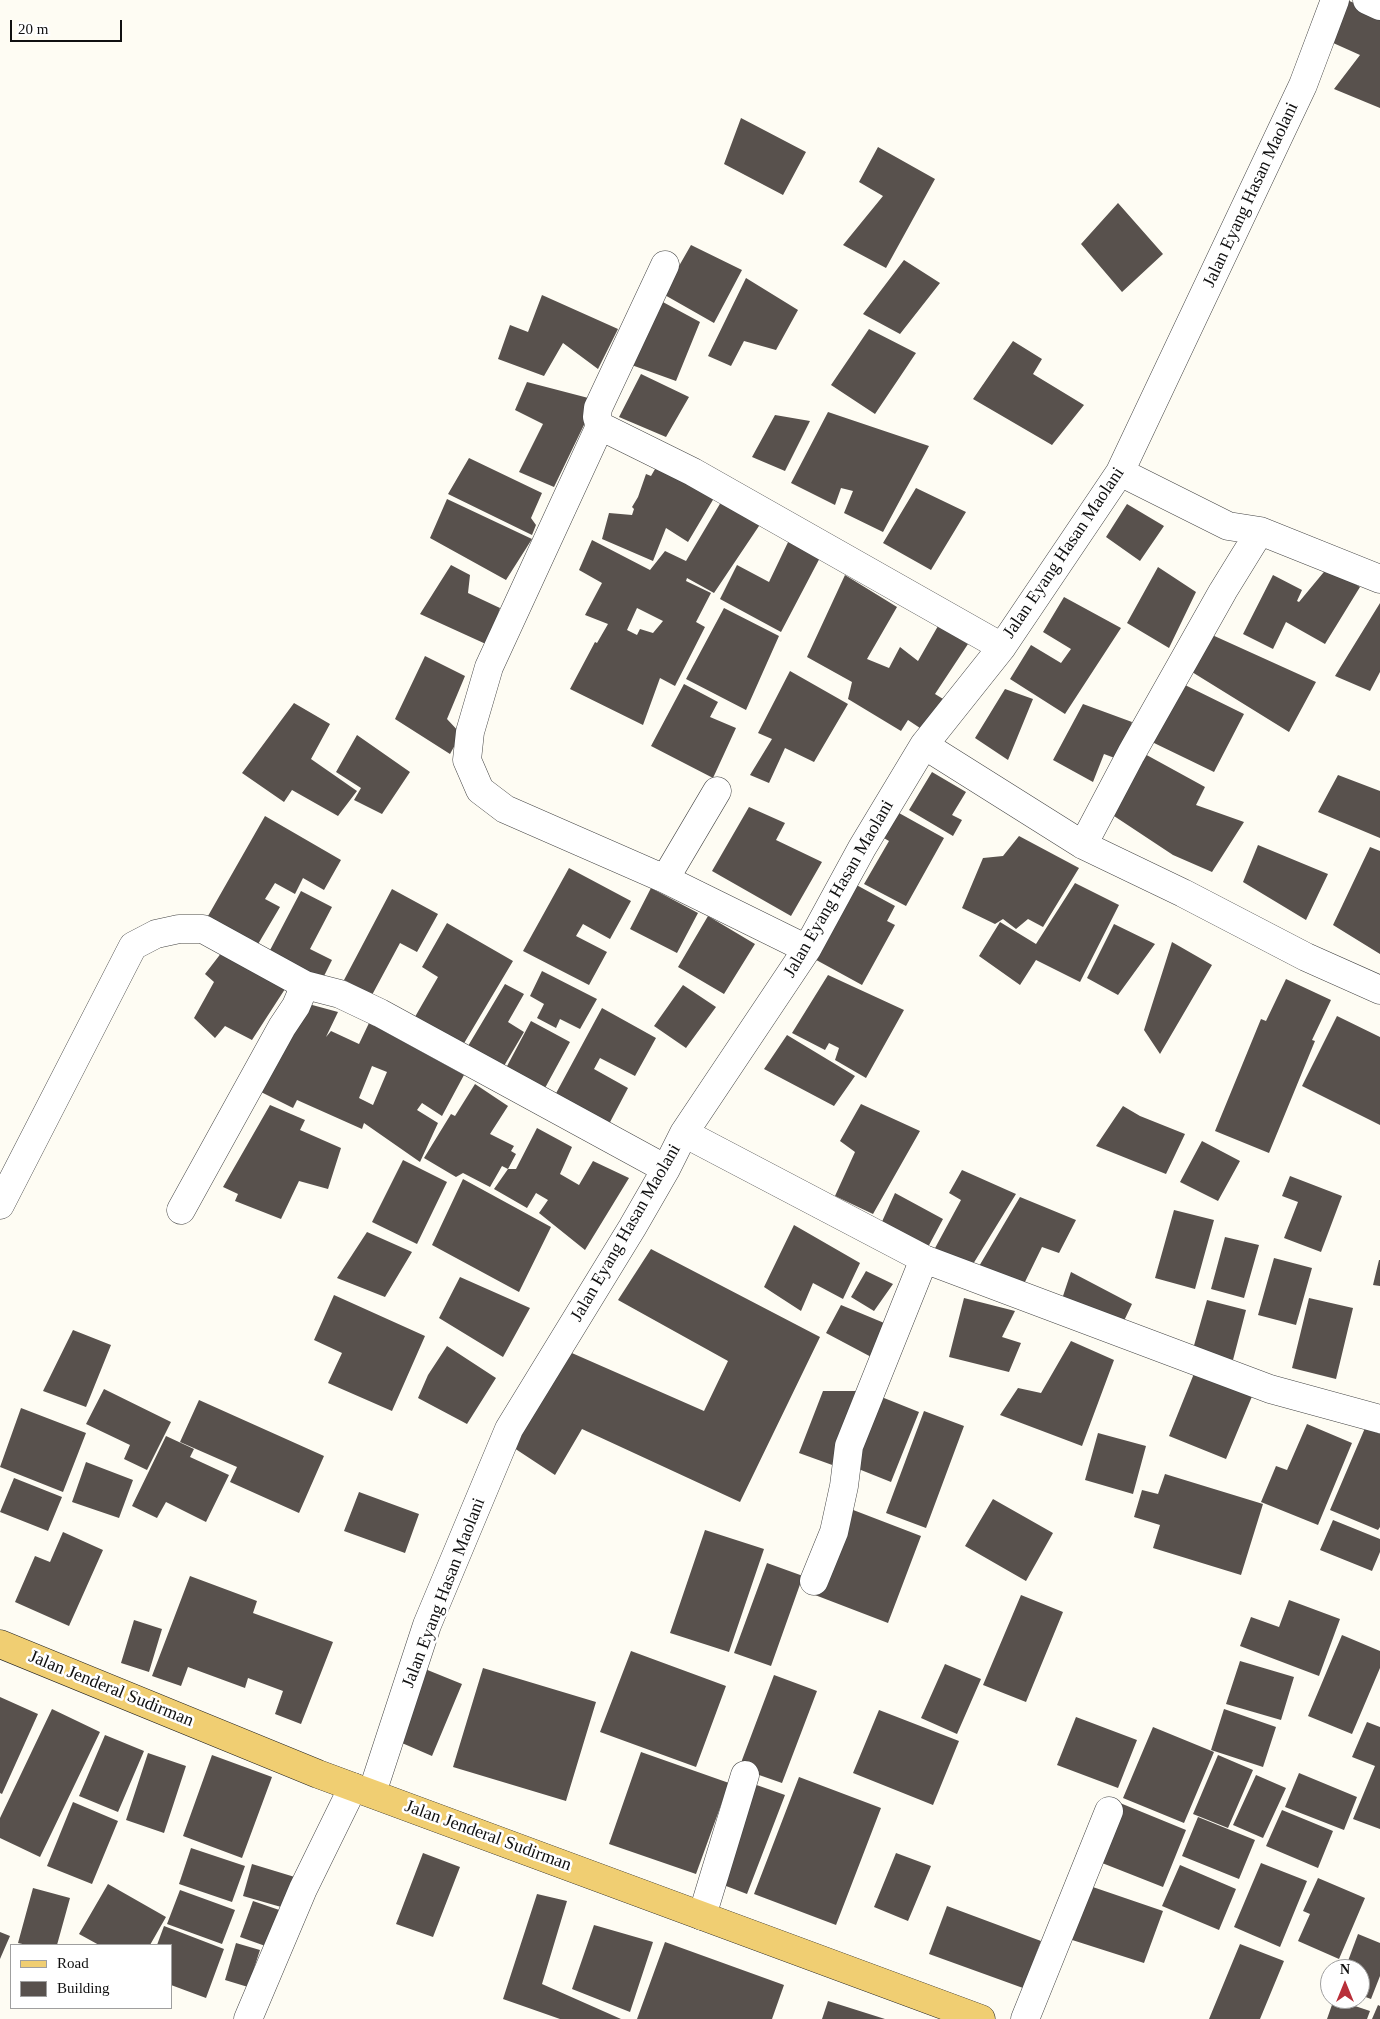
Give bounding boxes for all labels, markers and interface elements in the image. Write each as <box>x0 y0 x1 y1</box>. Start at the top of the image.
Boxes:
scale bar <box>12 10 125 42</box>
text: 20 m <box>18 21 48 37</box>
street label: Jalan Eyang Hasan Maolani <box>1199 99 1303 291</box>
street label: Jalan Eyang Hasan Maolani <box>999 463 1129 643</box>
street label: Jalan Eyang Hasan Maolani <box>779 796 899 982</box>
street label: Jalan Eyang Hasan Maolani <box>566 1140 686 1326</box>
street label: Jalan Eyang Hasan Maolani <box>398 1495 490 1691</box>
street label: Jalan Jenderal Sudirman <box>25 1646 197 1732</box>
street label: Jalan Jenderal Sudirman <box>402 1796 574 1876</box>
legend <box>10 1944 172 2009</box>
text: Road <box>57 1955 89 1971</box>
north arrow <box>1320 1959 1370 2009</box>
text: N <box>1340 1962 1350 1977</box>
text: Building <box>57 1980 110 1996</box>

